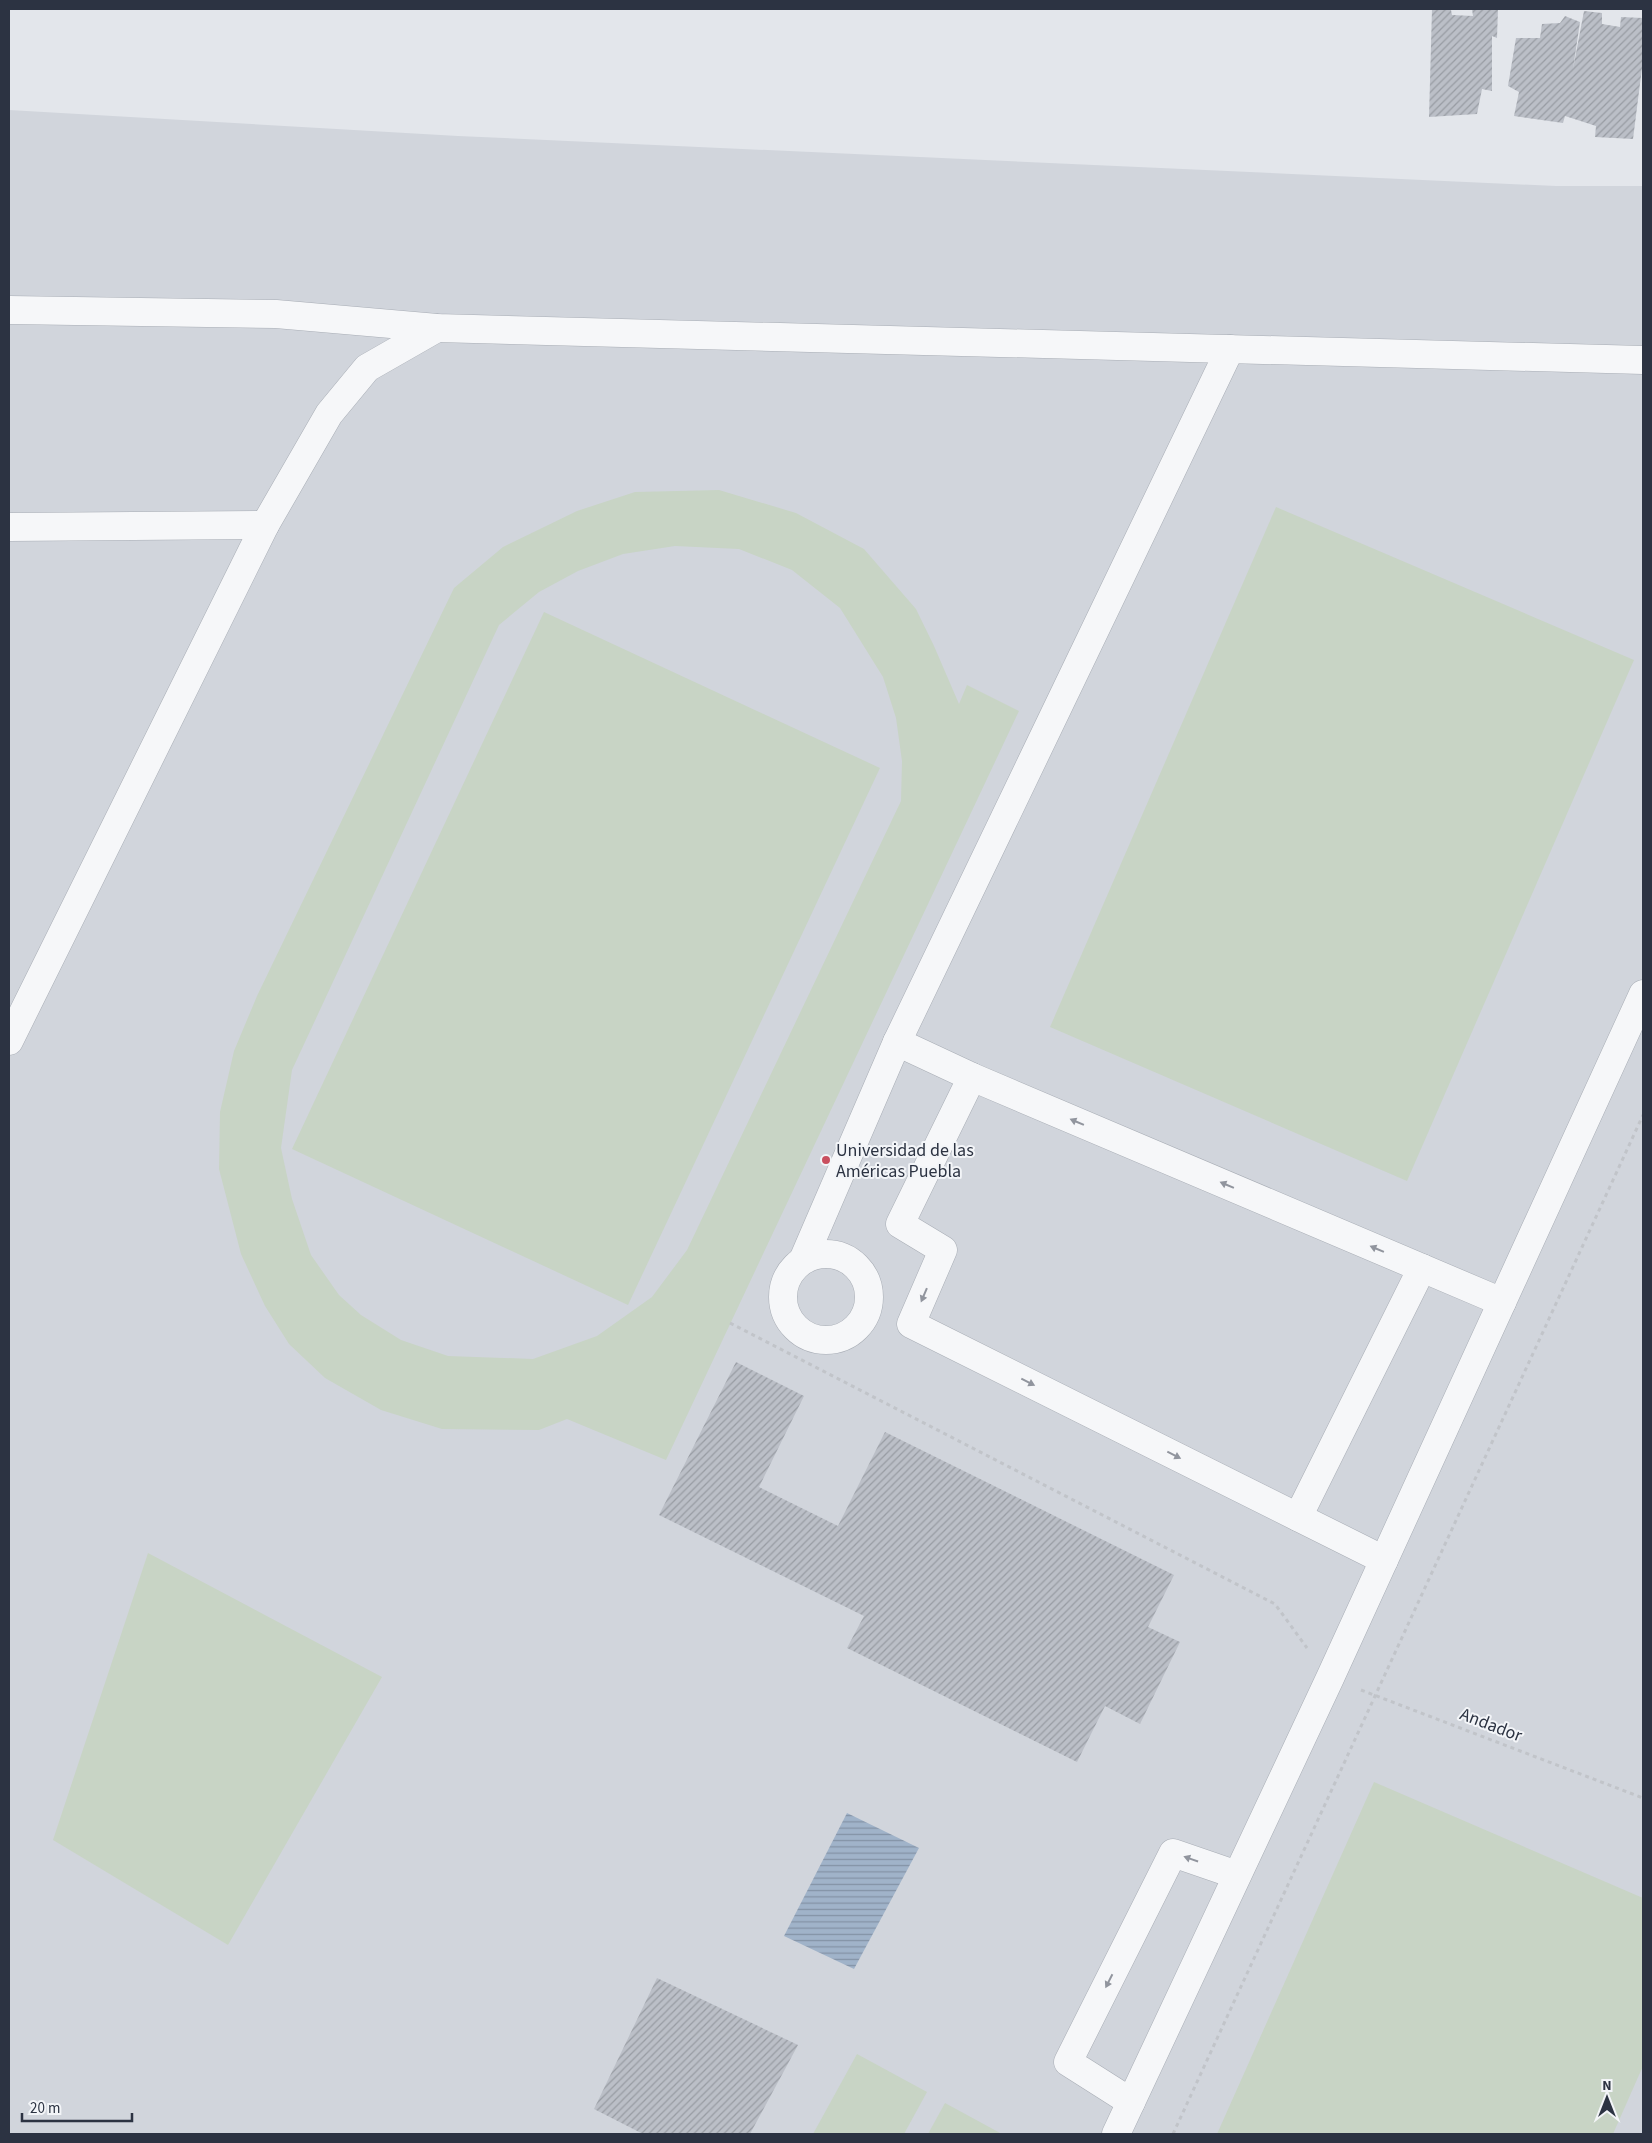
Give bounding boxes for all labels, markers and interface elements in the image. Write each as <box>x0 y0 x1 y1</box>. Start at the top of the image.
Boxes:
one-way arrow <box>1070 1118 1084 1126</box>
place label: Universidad de las Américas Puebla <box>836 1138 974 1184</box>
marker: Universidad de las Américas Puebla <box>820 1154 832 1166</box>
one-way arrow <box>1220 1181 1234 1189</box>
one-way arrow <box>1370 1244 1384 1252</box>
one-way arrow <box>919 1288 927 1302</box>
one-way arrow <box>1021 1378 1035 1386</box>
one-way arrow <box>1166 1451 1181 1459</box>
street label: Andador <box>1456 1702 1526 1749</box>
one-way arrow <box>1183 1855 1198 1863</box>
one-way arrow <box>1105 1974 1113 1989</box>
north arrow <box>1582 2073 1632 2123</box>
text: N <box>1602 2076 1612 2096</box>
scale bar <box>22 2090 132 2122</box>
text: 20 m <box>30 2098 60 2119</box>

